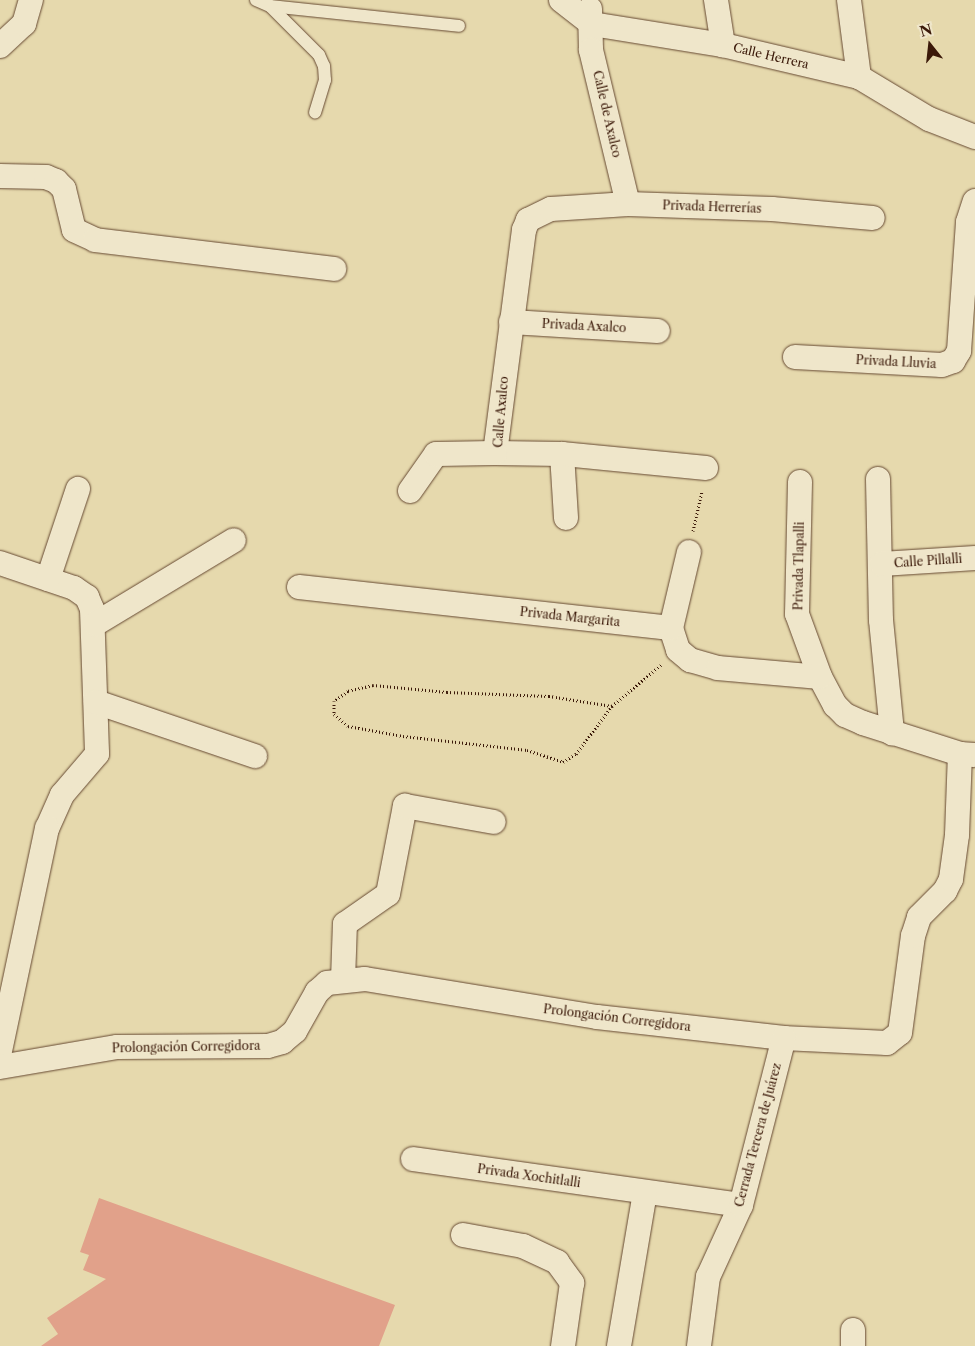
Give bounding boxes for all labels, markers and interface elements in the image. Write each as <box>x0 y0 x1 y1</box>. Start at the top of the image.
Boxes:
north arrow <box>905 20 955 70</box>
text: N <box>918 20 934 41</box>
street label: Calle Herrera <box>732 40 810 72</box>
street label: Calle de Axalco <box>590 69 624 159</box>
street label: Privada Herrerías <box>662 198 762 216</box>
street label: Privada Axalco <box>541 317 627 335</box>
street label: Privada Lluvia <box>855 353 937 371</box>
street label: Calle Axalco <box>491 375 511 449</box>
street label: Privada Tlapalli <box>791 521 807 611</box>
street label: Calle Pillalli <box>893 551 963 571</box>
street label: Privada Margarita <box>519 605 621 629</box>
street label: Prolongación Corregidora <box>542 1002 692 1034</box>
street label: Prolongación Corregidora <box>112 1039 260 1055</box>
street label: Cerrada Tercera de Juárez <box>732 1061 784 1209</box>
street label: Privada Xochitlalli <box>476 1162 582 1190</box>

